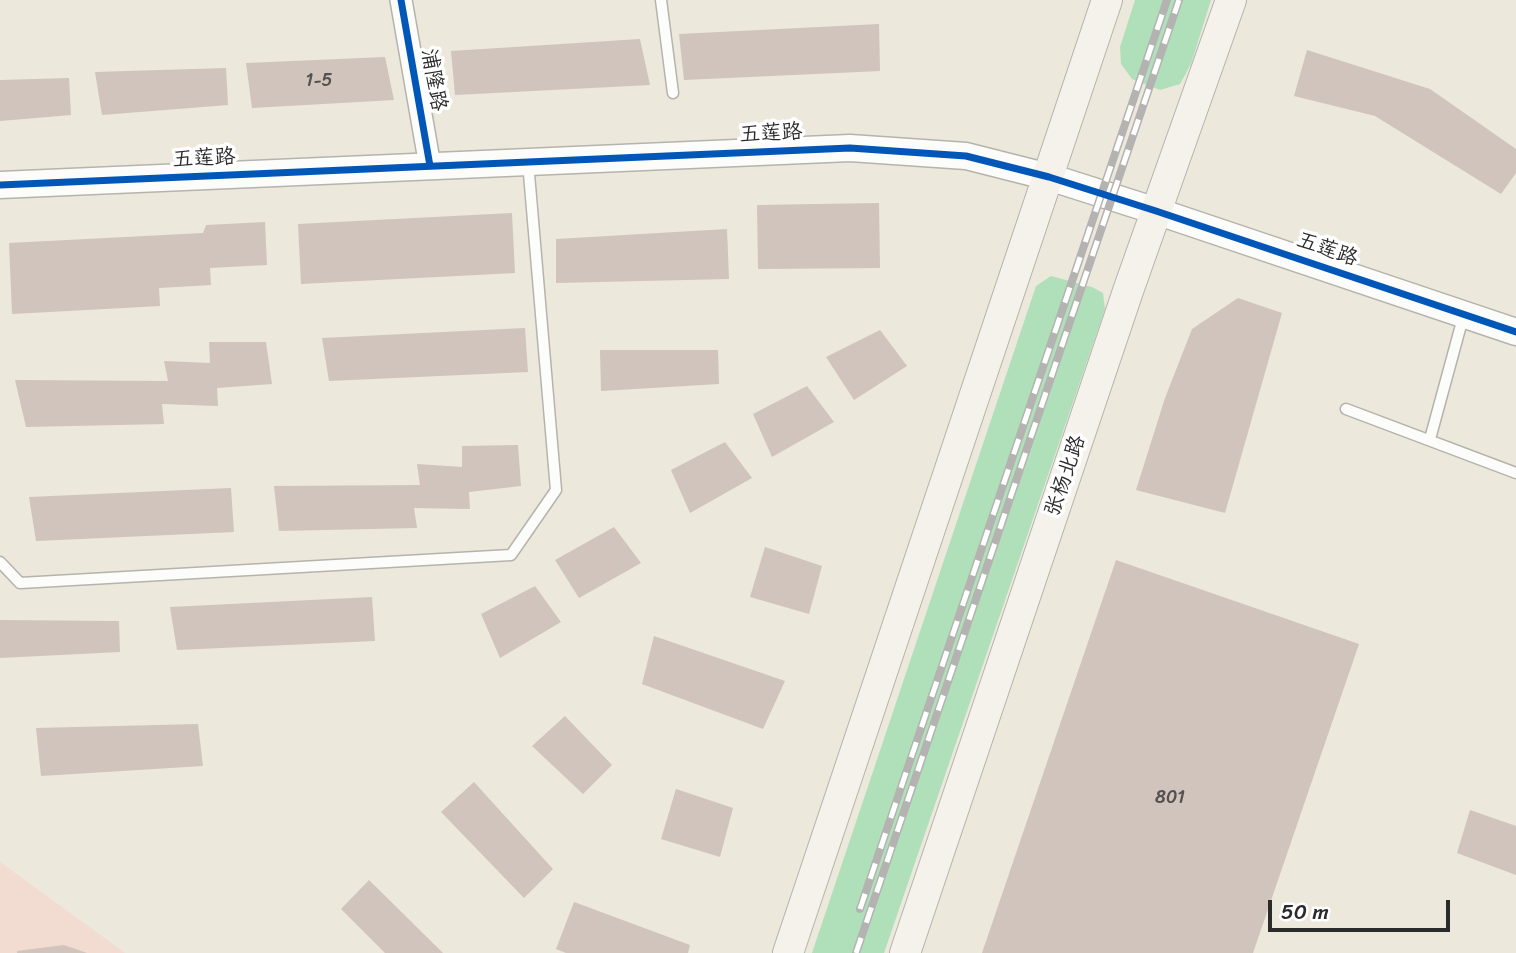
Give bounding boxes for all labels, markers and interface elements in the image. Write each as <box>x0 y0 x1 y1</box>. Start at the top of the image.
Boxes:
street label: 浦隆路 <box>415 47 451 113</box>
house number: 1-5 <box>305 70 333 92</box>
street label: 五莲路 <box>739 120 803 148</box>
street label: 五莲路 <box>172 145 236 173</box>
street label: 五莲路 <box>1293 228 1361 272</box>
street label: 张杨北路 <box>1040 432 1092 520</box>
house number: 801 <box>1155 787 1185 809</box>
scale bar <box>1271 886 1453 930</box>
text: 50 m <box>1281 893 1329 931</box>

